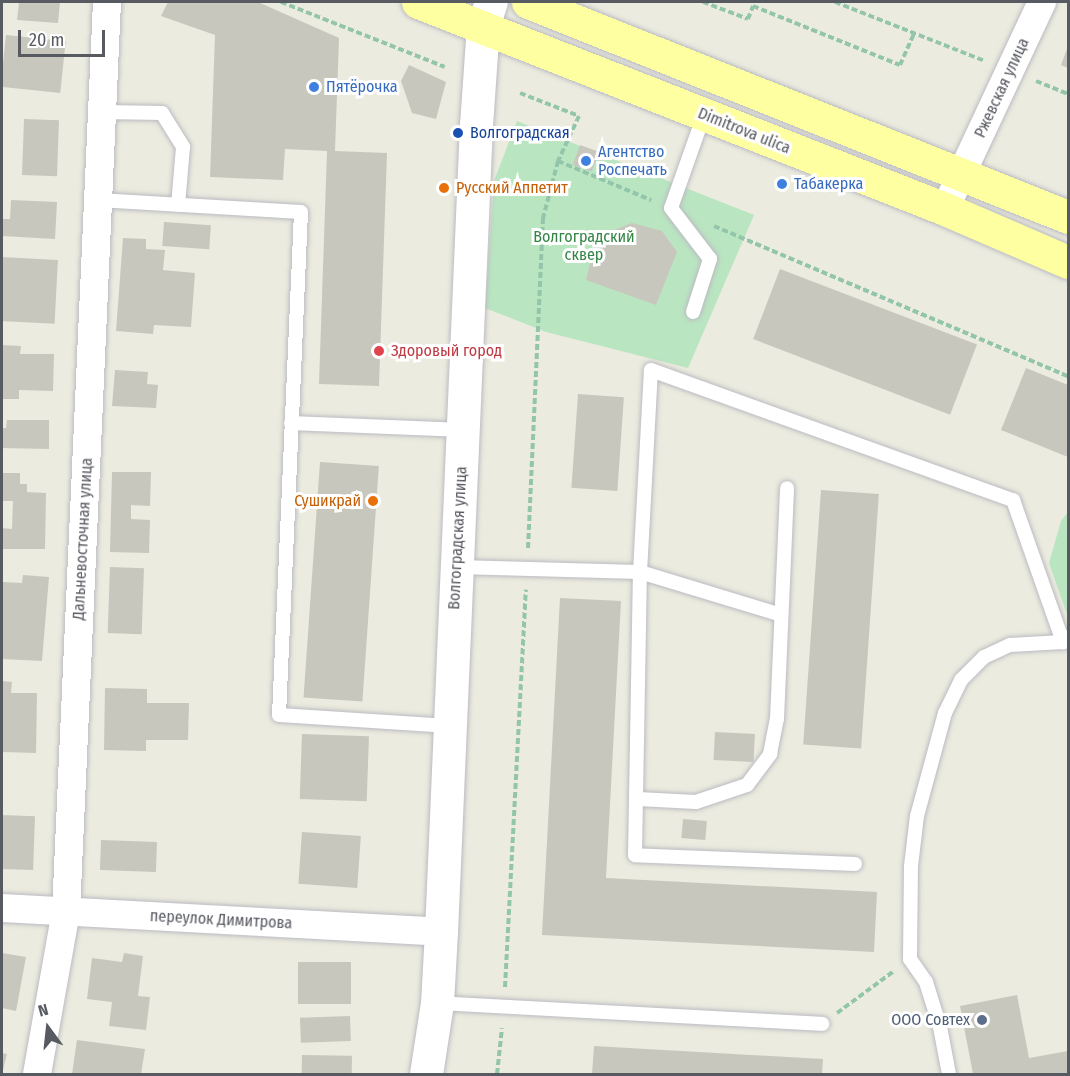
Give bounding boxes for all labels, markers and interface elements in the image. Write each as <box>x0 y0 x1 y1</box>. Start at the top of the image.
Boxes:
scale bar <box>21 18 108 56</box>
text: 20 m <box>29 29 64 51</box>
street label: Ржевская улица <box>971 35 1033 141</box>
place label: Пятёрочка <box>326 77 398 97</box>
marker: Пятёрочка <box>307 80 321 94</box>
street label: Dimitrova ulica <box>695 104 793 158</box>
place label: Волгоградская <box>470 123 570 143</box>
marker: Волгоградская <box>451 126 465 140</box>
place label: Агентство Роспечать <box>598 142 667 180</box>
marker: Агентство Роспечать <box>579 154 593 168</box>
place label: Табакерка <box>794 174 863 194</box>
marker: Табакерка <box>775 177 789 191</box>
place label: Русский Аппетит <box>456 178 568 198</box>
marker: Русский Аппетит <box>437 181 451 195</box>
park label: Волгоградский сквер <box>533 227 635 265</box>
place label: Здоровый город <box>391 341 502 361</box>
marker: Здоровый город <box>372 344 386 358</box>
street label: Дальневосточная улица <box>69 457 97 621</box>
street label: Волгоградская улица <box>445 466 471 610</box>
place label: Сушикрай <box>294 491 361 511</box>
marker: Сушикрай <box>366 494 380 508</box>
street label: переулок Димитрова <box>149 907 293 933</box>
north arrow <box>18 998 78 1058</box>
text: N <box>36 1000 50 1021</box>
place label: ООО Совтех <box>891 1010 970 1030</box>
marker: ООО Совтех <box>975 1013 989 1027</box>

